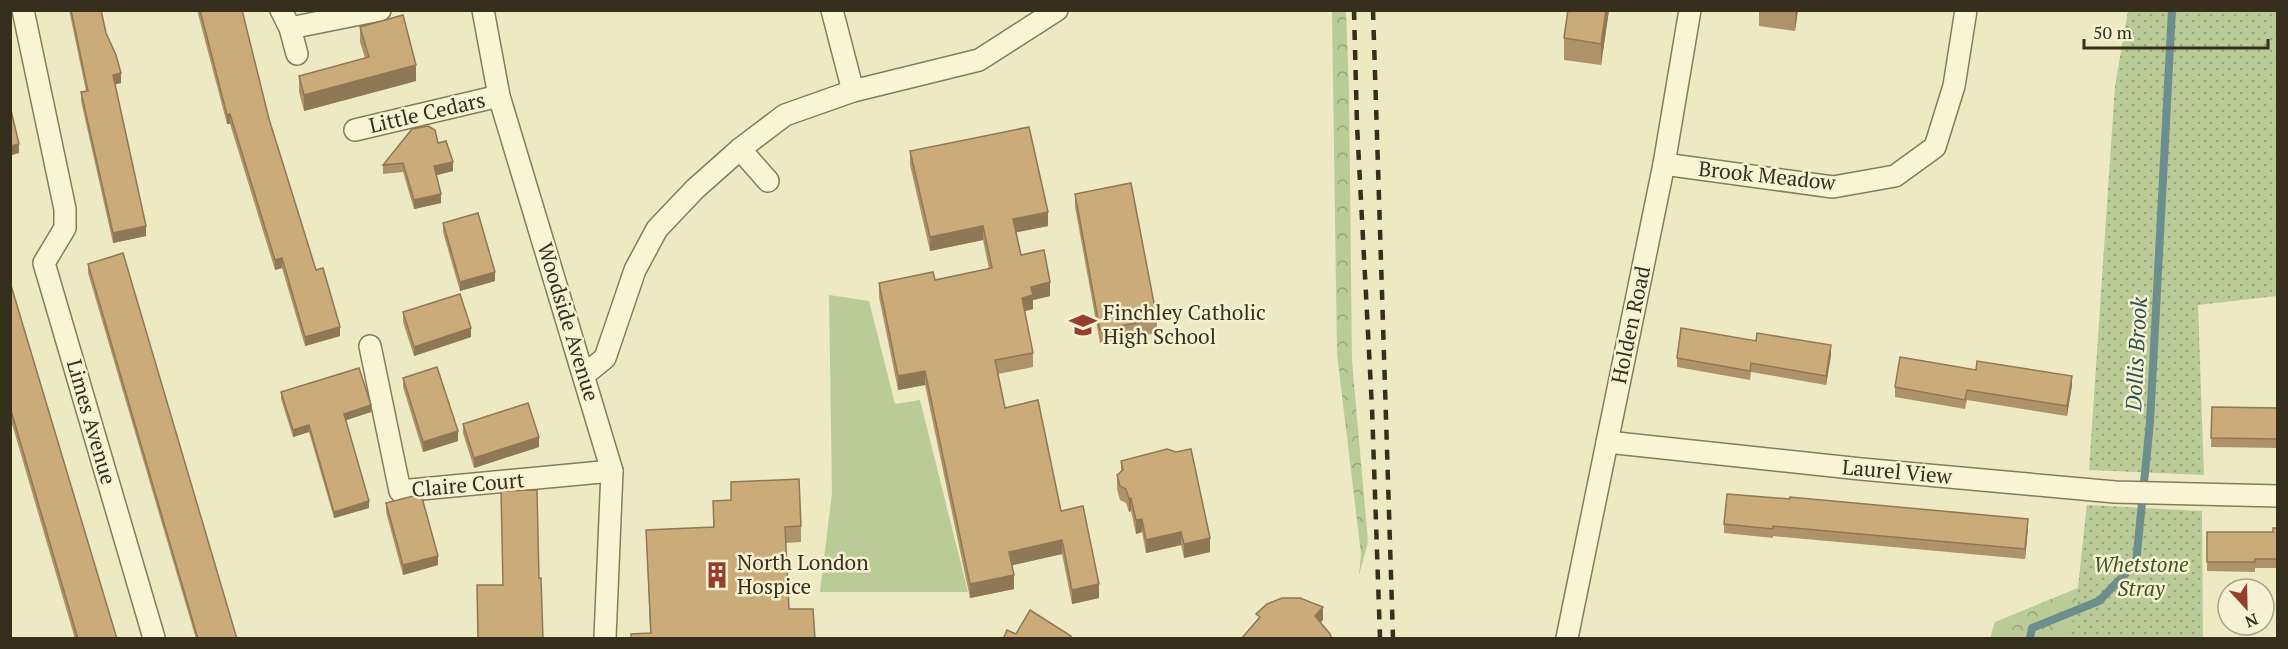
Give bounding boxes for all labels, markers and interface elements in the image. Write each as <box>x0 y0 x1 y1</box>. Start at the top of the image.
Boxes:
scale bar <box>2084 12 2268 50</box>
text: 50 m <box>2093 20 2133 44</box>
street label: Little Cedars <box>366 85 488 139</box>
street label: Brook Meadow <box>1697 154 1838 196</box>
street label: Woodside Avenue <box>532 239 606 404</box>
street label: Holden Road <box>1604 263 1656 386</box>
water label: Dollis Brook <box>2118 296 2153 413</box>
place label: Finchley Catholic High School <box>1103 298 1266 350</box>
school or university icon: Finchley Catholic High School <box>1068 310 1098 340</box>
street label: Limes Avenue <box>61 356 123 488</box>
street label: Laurel View <box>1841 452 1954 490</box>
street label: Claire Court <box>410 465 526 503</box>
place label: North London Hospice <box>737 548 869 600</box>
park label: Whetstone Stray <box>2093 550 2189 602</box>
building icon: North London Hospice <box>702 560 732 590</box>
north arrow <box>2216 577 2276 637</box>
text: N <box>2242 608 2261 633</box>

